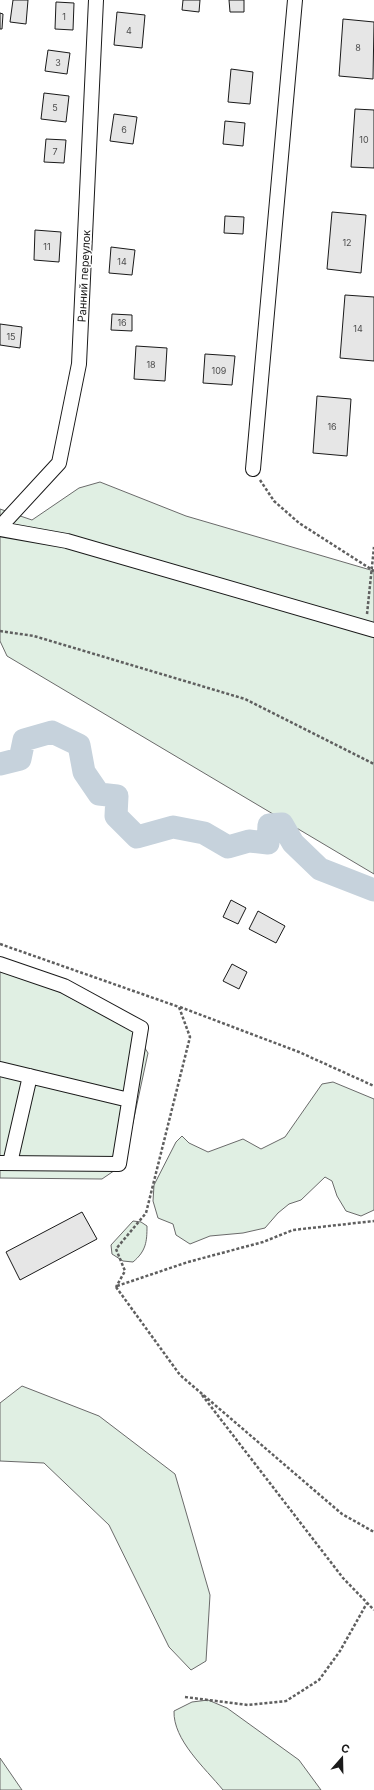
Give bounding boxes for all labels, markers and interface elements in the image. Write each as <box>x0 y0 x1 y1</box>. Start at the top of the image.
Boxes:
house number: 1 <box>62 11 66 22</box>
house number: 4 <box>126 25 132 36</box>
house number: 8 <box>355 42 361 53</box>
house number: 3 <box>55 57 61 68</box>
house number: 5 <box>52 102 58 113</box>
house number: 6 <box>121 124 127 135</box>
house number: 10 <box>359 134 369 145</box>
house number: 7 <box>52 146 58 157</box>
street label: Ранний переулок <box>75 229 93 323</box>
house number: 12 <box>342 237 352 248</box>
house number: 11 <box>43 241 51 252</box>
house number: 14 <box>117 256 127 267</box>
house number: 16 <box>117 317 127 328</box>
house number: 14 <box>353 323 363 334</box>
house number: 15 <box>6 331 16 342</box>
house number: 18 <box>146 359 156 370</box>
house number: 109 <box>212 365 227 376</box>
house number: 16 <box>327 421 337 432</box>
north arrow <box>322 1738 362 1778</box>
text: С <box>339 1741 352 1757</box>

